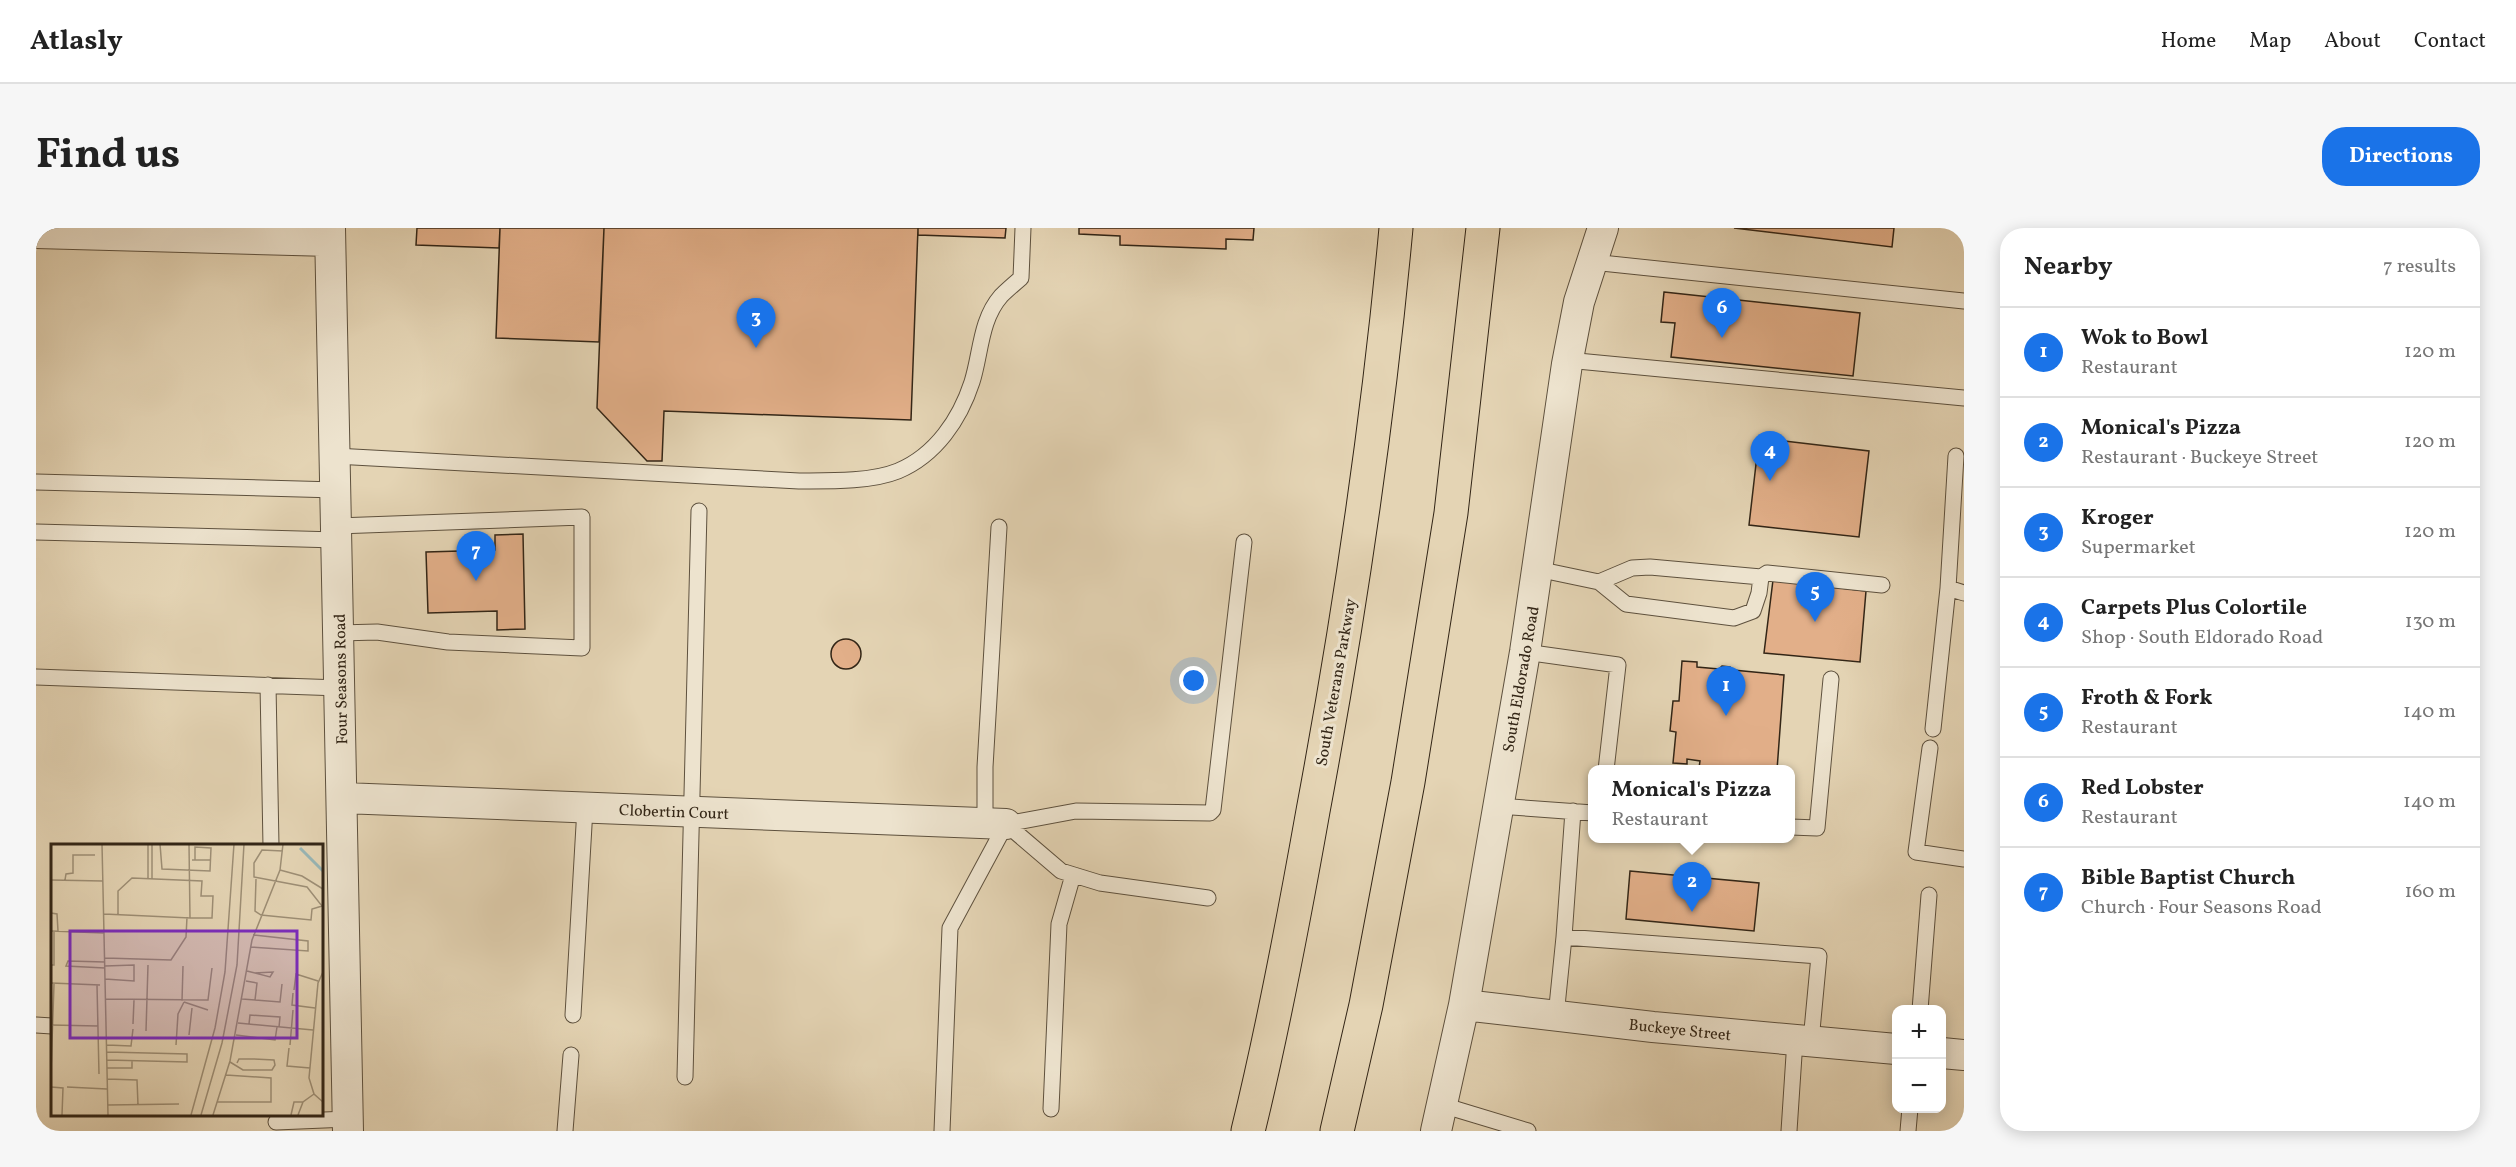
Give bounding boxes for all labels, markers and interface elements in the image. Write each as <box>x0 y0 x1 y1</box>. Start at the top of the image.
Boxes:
text: Atlasly <box>30 22 123 61</box>
text: Home <box>2161 27 2216 56</box>
text: Map <box>2249 27 2291 56</box>
text: About <box>2324 27 2381 56</box>
text: Contact <box>2414 27 2486 56</box>
text: Find us <box>36 127 180 186</box>
button: Directions <box>2322 127 2480 186</box>
text: Nearby <box>2024 249 2113 285</box>
text: 7 results <box>2383 253 2456 281</box>
pin: 6 <box>1702 288 1742 338</box>
pin: 3 <box>736 298 776 348</box>
text: Wok to Bowl <box>2081 323 2208 354</box>
text: 1 <box>2039 338 2048 366</box>
text: 120 m <box>2404 338 2456 366</box>
text: Restaurant <box>2081 354 2178 382</box>
text: Monical's Pizza <box>2081 413 2241 444</box>
text: 2 <box>2038 428 2049 456</box>
text: 120 m <box>2404 428 2456 456</box>
pin: 4 <box>1750 432 1790 481</box>
text: Restaurant · Buckeye Street <box>2081 444 2318 472</box>
text: Kroger <box>2081 503 2154 534</box>
text: 3 <box>2038 518 2049 546</box>
text: 120 m <box>2404 518 2456 546</box>
pin: 7 <box>456 532 496 581</box>
text: Supermarket <box>2081 534 2196 562</box>
pin: 5 <box>1796 572 1834 622</box>
text: Carpets Plus Colortile <box>2081 593 2307 624</box>
street label: South Veterans Parkway <box>1311 596 1363 768</box>
street label: South Eldorado Road <box>1498 604 1546 754</box>
text: 4 <box>2037 608 2050 636</box>
text: 130 m <box>2405 608 2456 636</box>
street label: Four Seasons Road <box>330 613 354 745</box>
text: Shop · South Eldorado Road <box>2081 624 2323 652</box>
your location <box>1179 666 1208 695</box>
pin: 1 <box>1706 666 1746 716</box>
text: Froth & Fork <box>2081 683 2213 714</box>
text: 5 <box>2039 698 2048 726</box>
text: 140 m <box>2403 698 2456 726</box>
text: Restaurant <box>2081 714 2178 742</box>
popup <box>1588 765 1795 843</box>
text: Red Lobster <box>2081 773 2204 804</box>
text: Monical's Pizza <box>1612 775 1771 806</box>
text: 6 <box>2038 788 2049 816</box>
text: 140 m <box>2403 788 2456 816</box>
street label: Clobertin Court <box>619 800 730 826</box>
text: Restaurant <box>2081 804 2178 832</box>
text: Restaurant <box>1612 806 1708 834</box>
inset map <box>51 844 322 1116</box>
pin: 2 <box>1672 862 1712 912</box>
text: Bible Baptist Church <box>2081 863 2295 894</box>
text: 7 <box>2039 878 2048 906</box>
text: 160 m <box>2404 878 2456 906</box>
text: Church · Four Seasons Road <box>2081 894 2322 922</box>
map controls <box>1892 1005 1946 1113</box>
button: + <box>1892 1005 1946 1059</box>
street label: Buckeye Street <box>1627 1015 1732 1047</box>
button: − <box>1892 1059 1946 1113</box>

